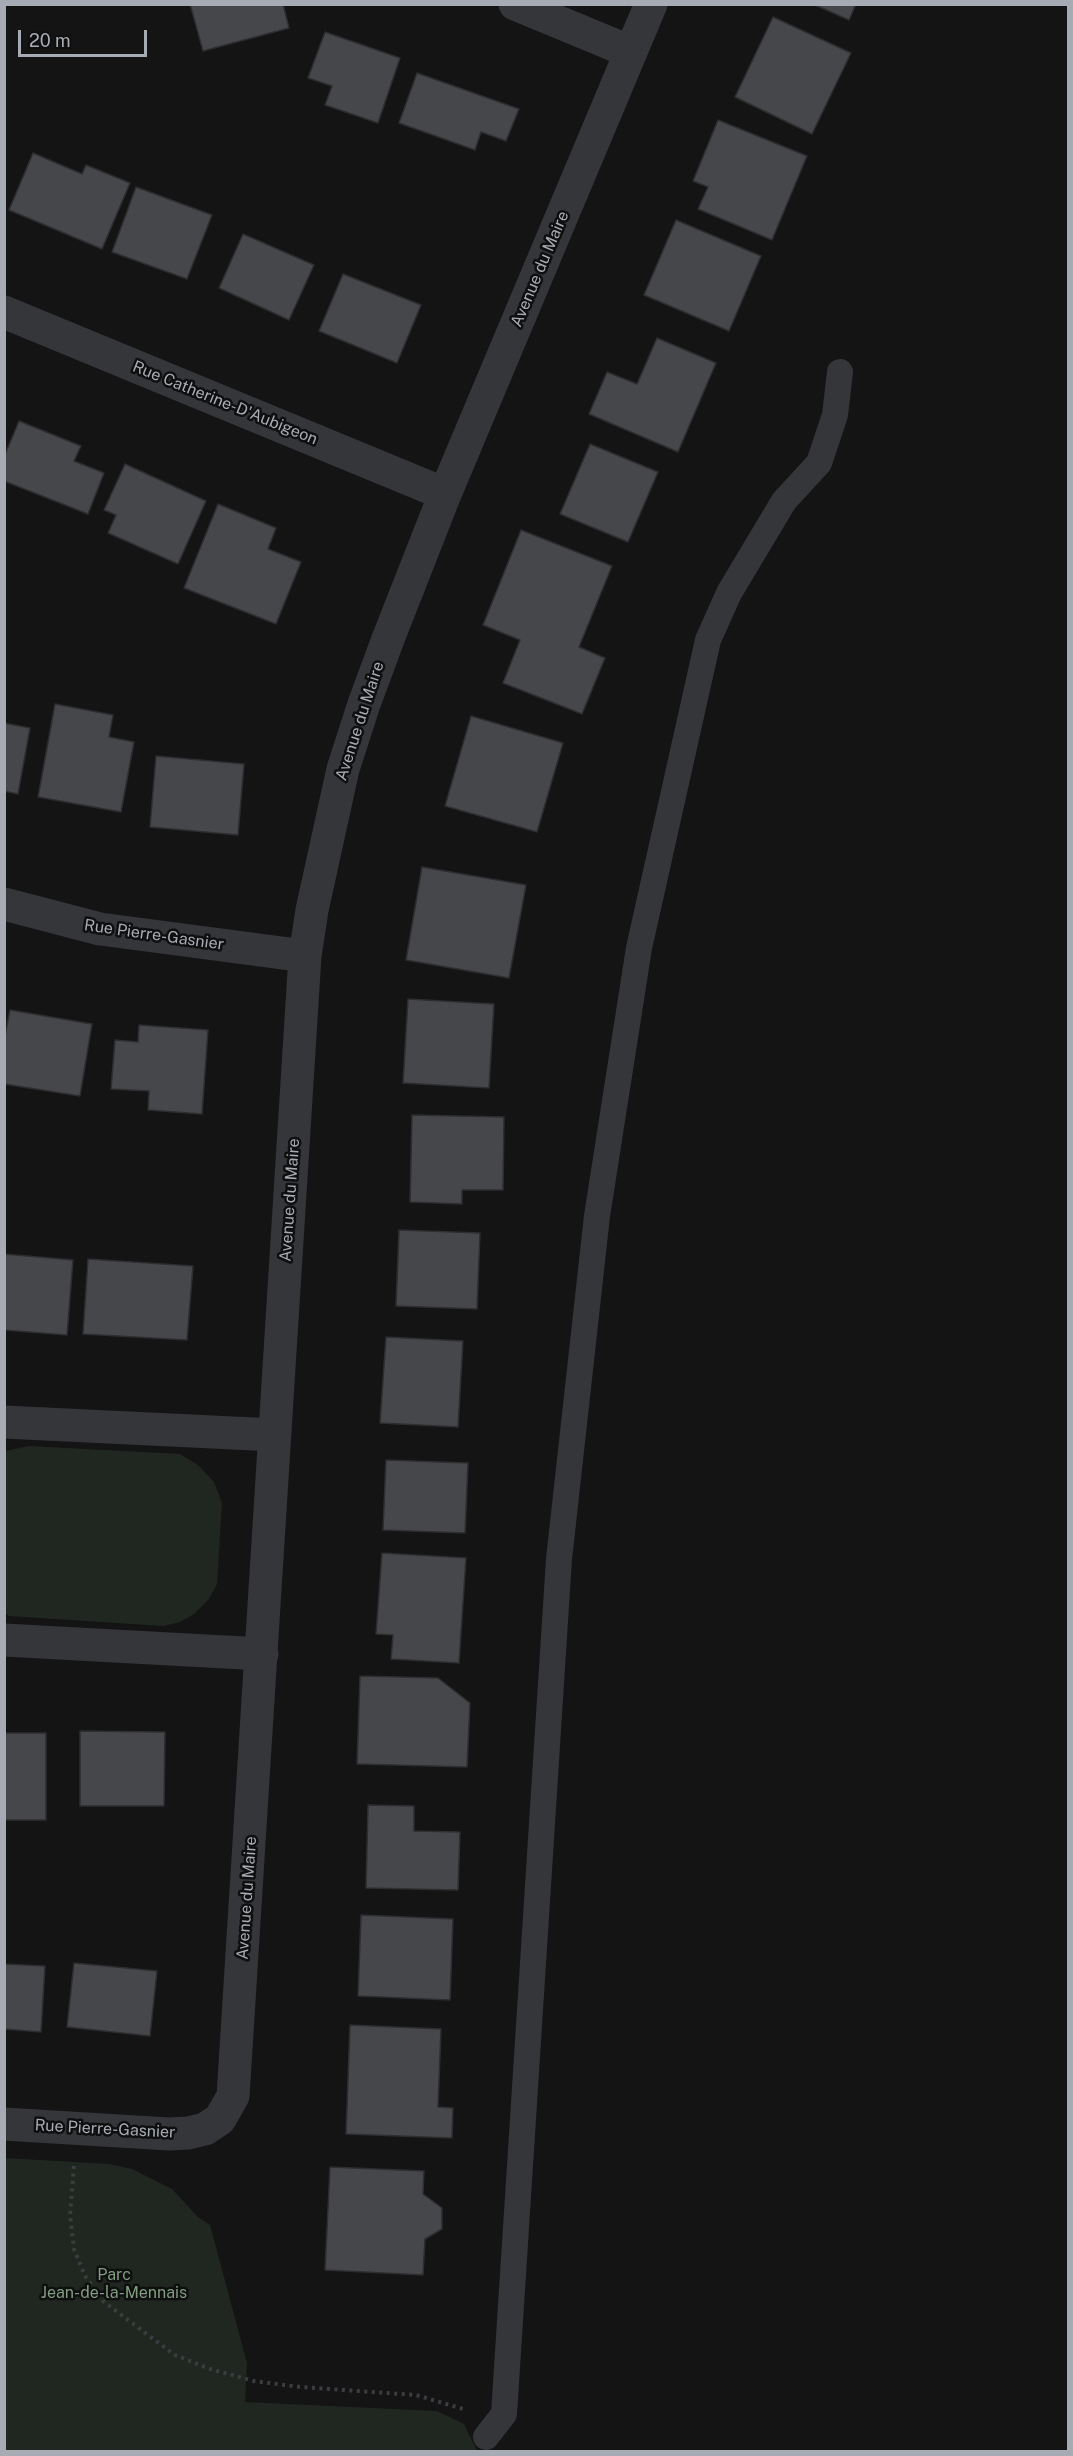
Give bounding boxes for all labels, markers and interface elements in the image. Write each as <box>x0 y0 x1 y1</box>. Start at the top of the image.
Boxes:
scale bar <box>21 18 150 56</box>
text: 20 m <box>29 30 71 51</box>
street label: Avenue du Maire <box>507 208 573 330</box>
street label: Rue Catherine-D'Aubigeon <box>130 357 320 449</box>
street label: Avenue du Maire <box>332 659 388 783</box>
street label: Rue Pierre-Gasnier <box>83 916 225 954</box>
street label: Avenue du Maire <box>276 1138 304 1262</box>
street label: Avenue du Maire <box>233 1836 261 1960</box>
street label: Rue Pierre-Gasnier <box>34 2116 176 2142</box>
park label: Parc Jean-de-la-Mennais <box>41 2265 187 2303</box>

